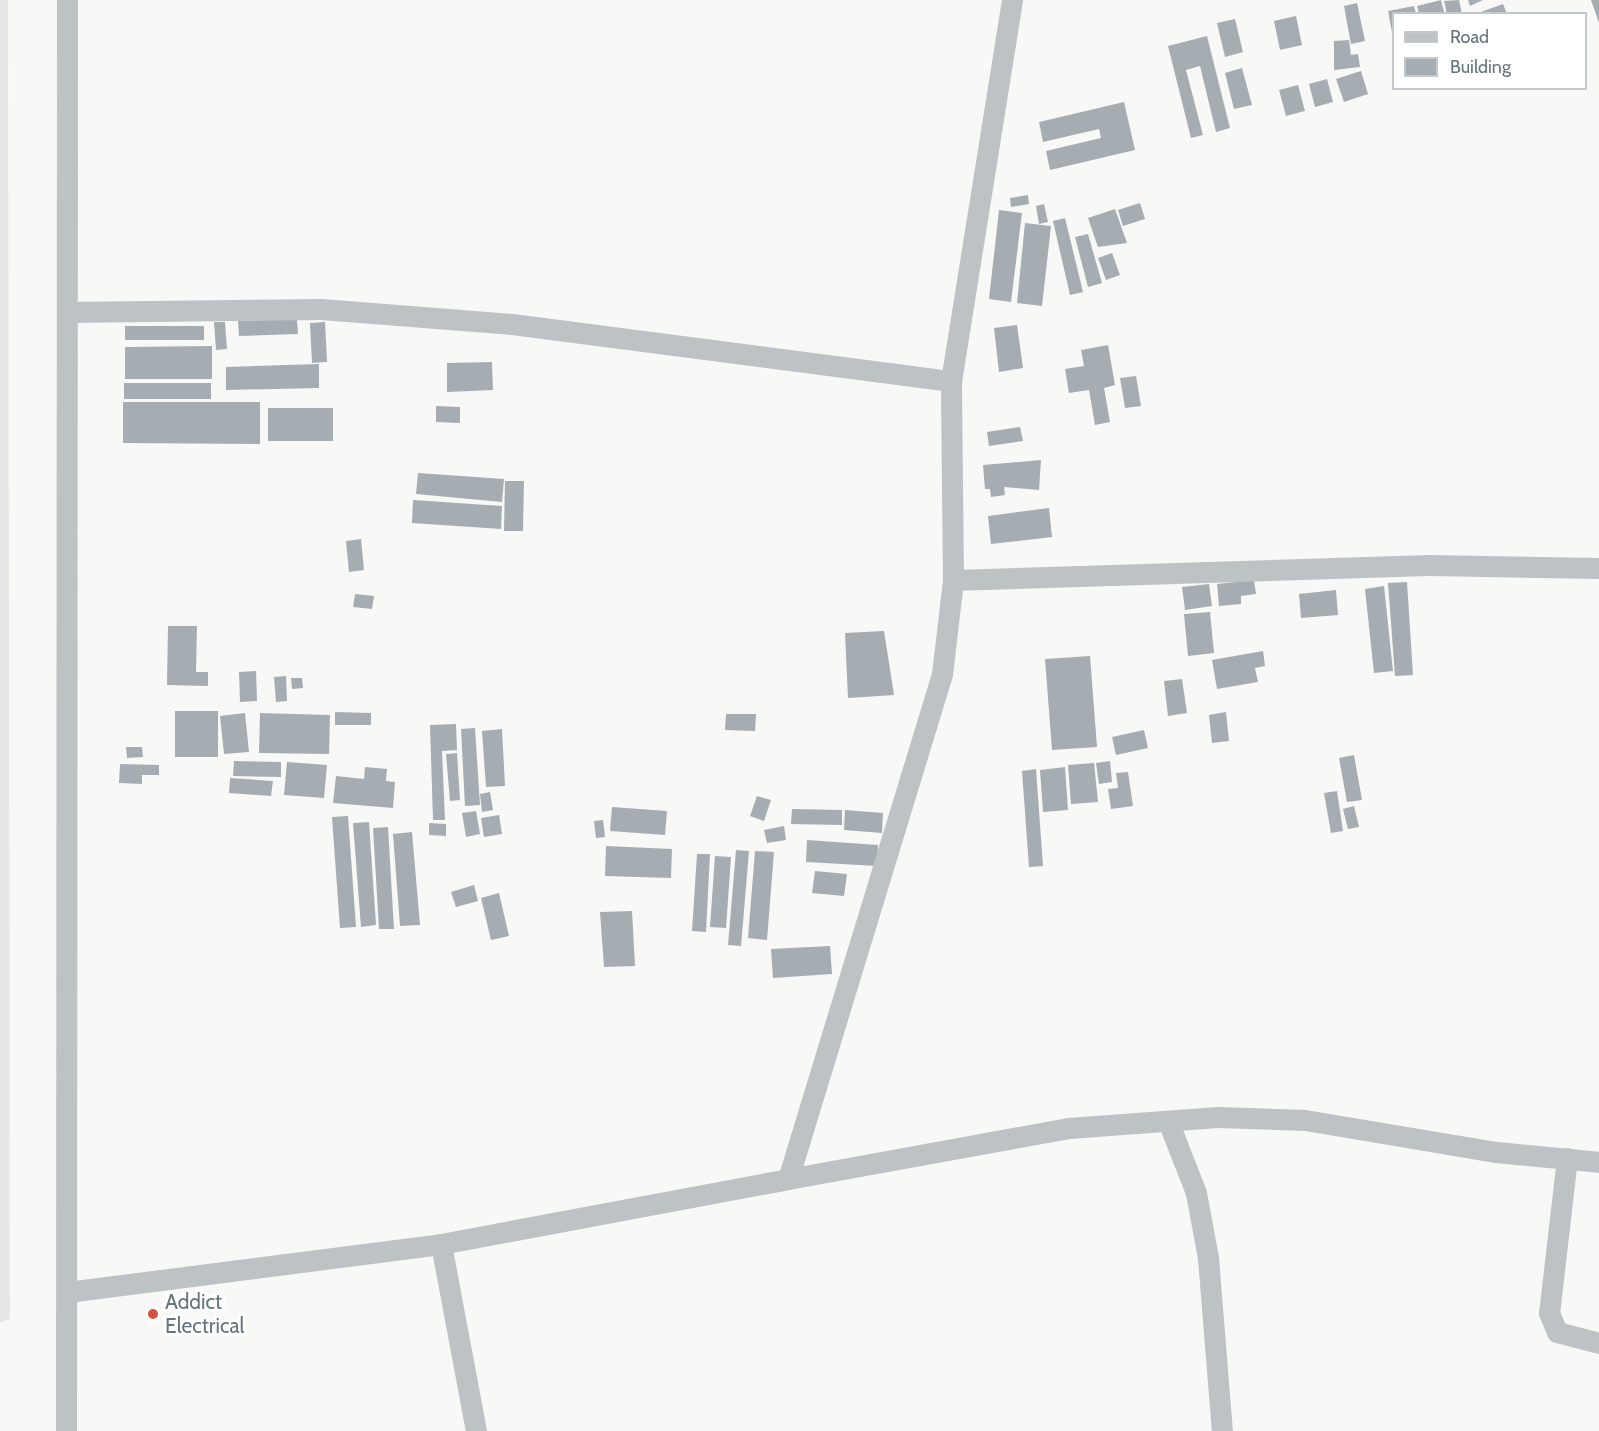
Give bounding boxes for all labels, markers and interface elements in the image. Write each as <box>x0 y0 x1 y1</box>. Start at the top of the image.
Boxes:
legend <box>1392 12 1587 90</box>
text: Road <box>1450 26 1489 48</box>
text: Building <box>1450 56 1511 78</box>
place label: Addict Electrical <box>165 1289 245 1339</box>
marker: Addict Electrical <box>146 1307 160 1321</box>

